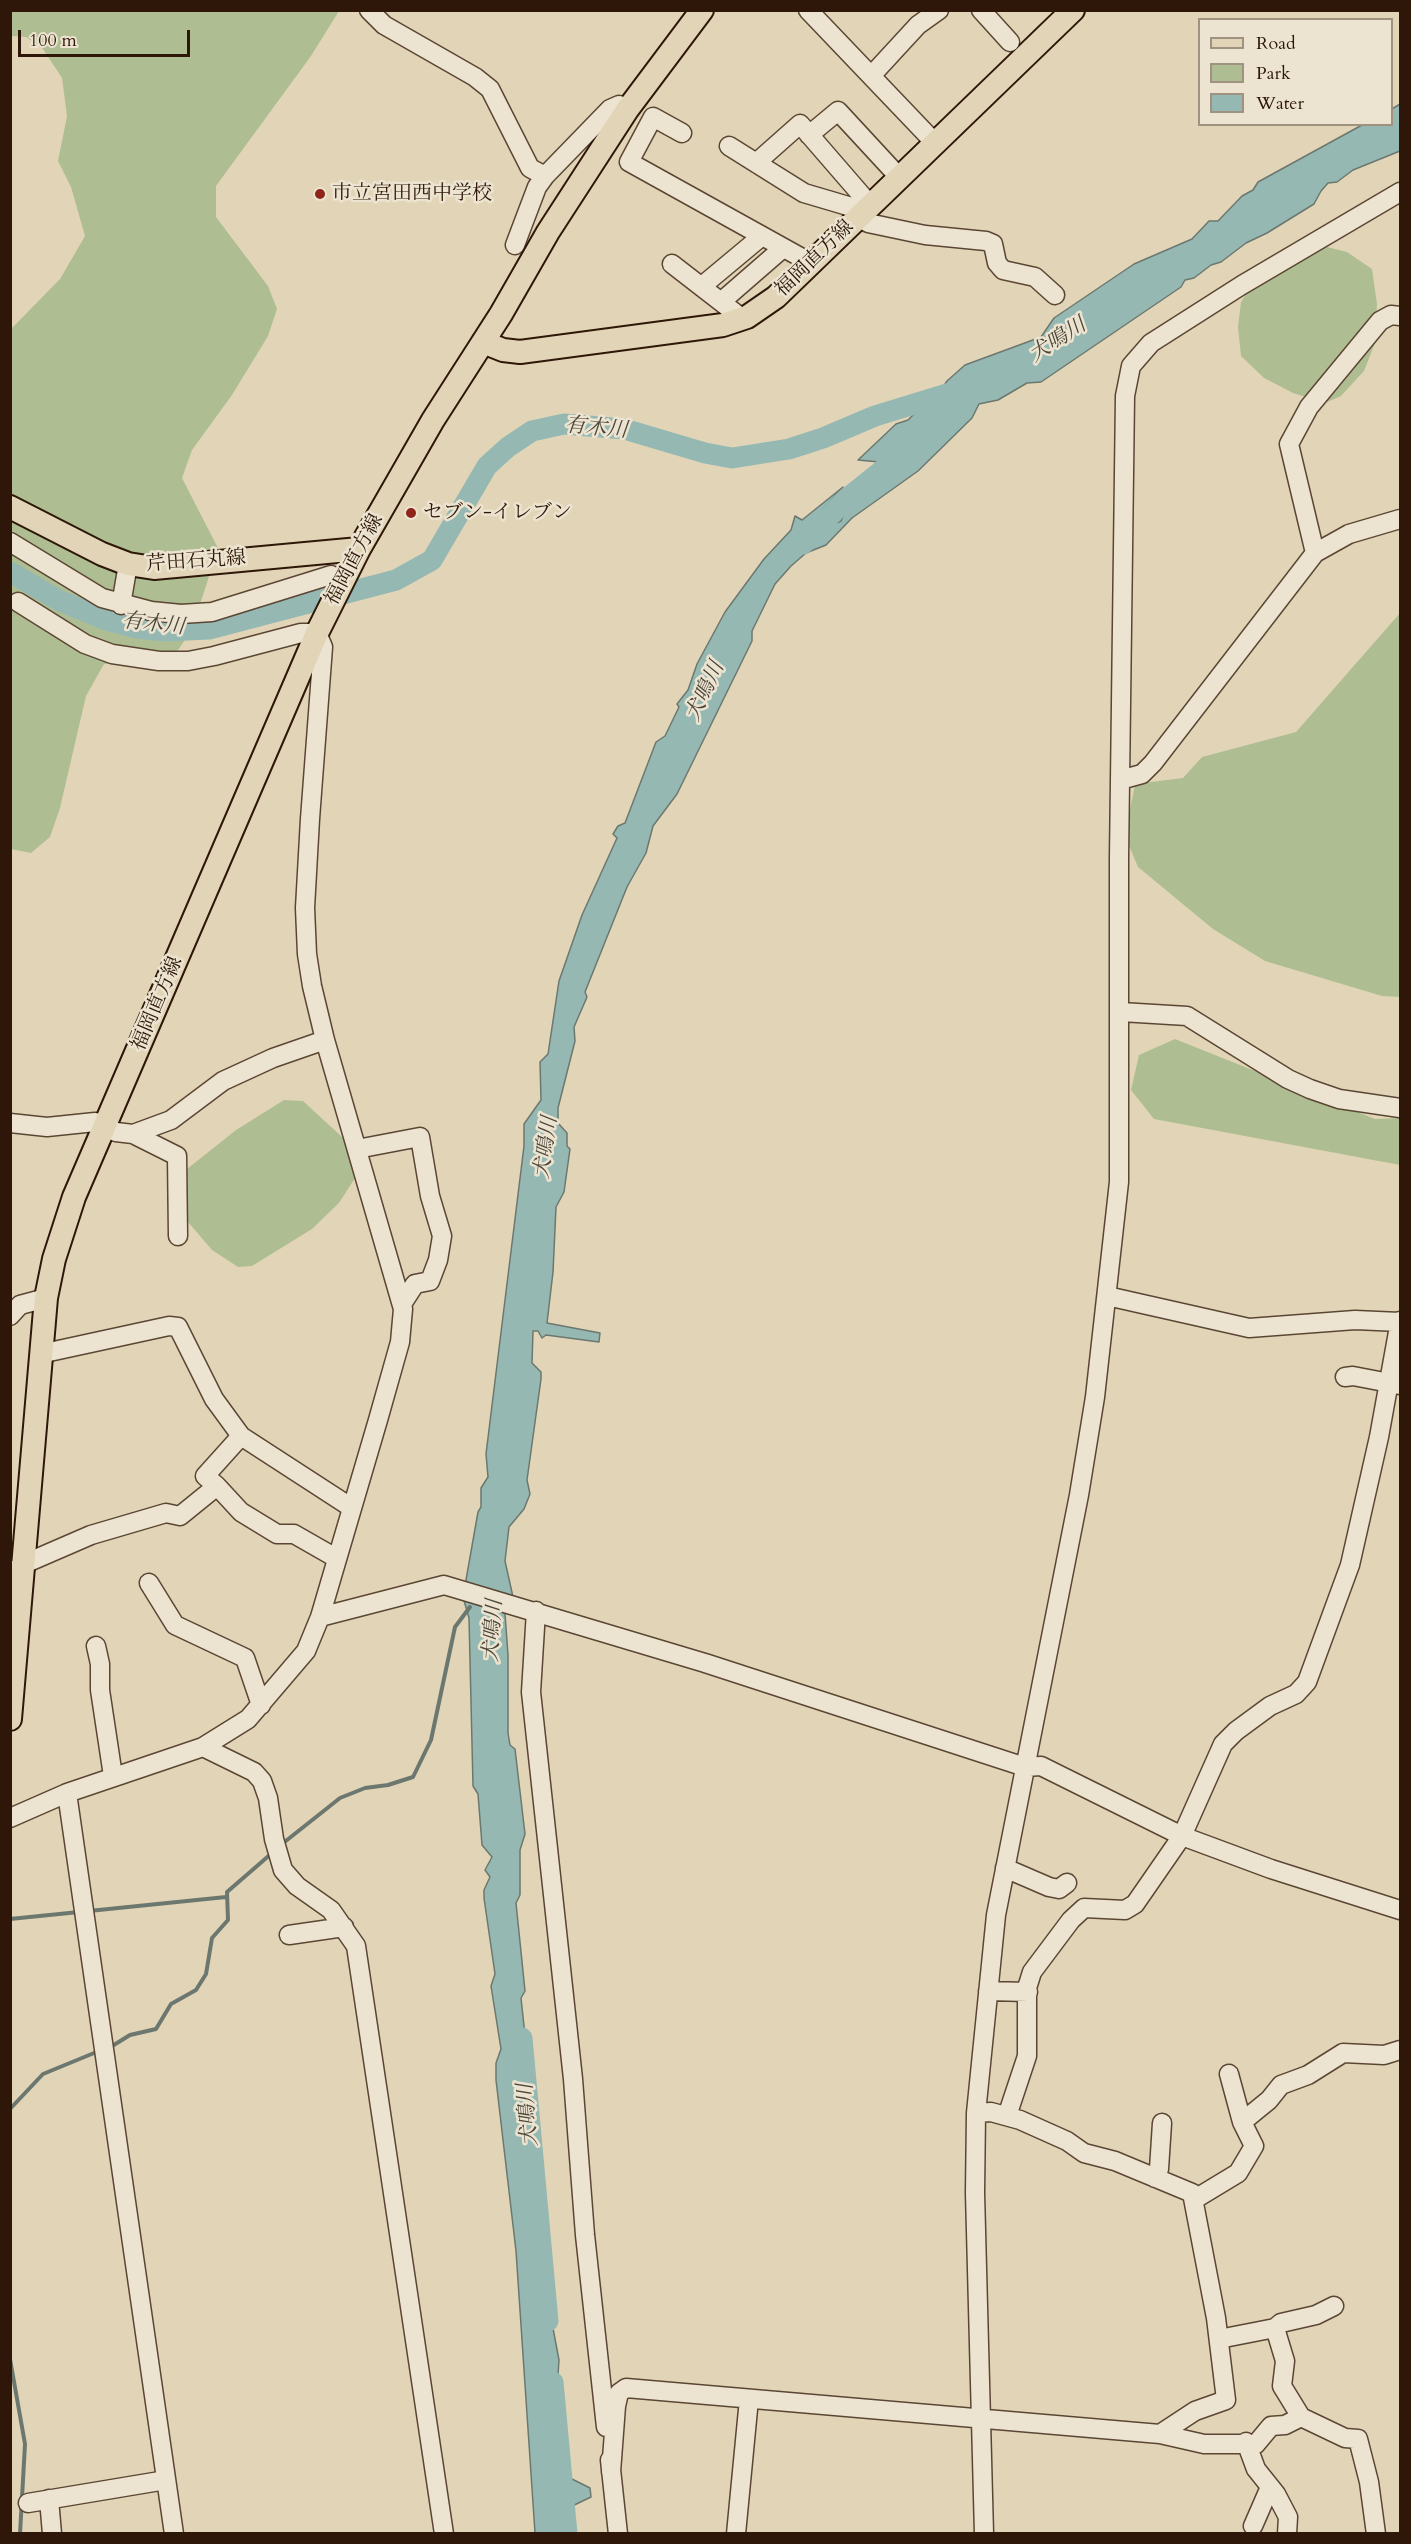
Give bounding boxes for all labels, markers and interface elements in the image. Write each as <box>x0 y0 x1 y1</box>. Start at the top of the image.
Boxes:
scale bar <box>21 18 194 56</box>
legend <box>1198 18 1393 126</box>
text: 100 m <box>29 28 77 53</box>
text: Road <box>1256 31 1296 56</box>
text: Park <box>1256 61 1291 86</box>
text: Water <box>1256 91 1304 116</box>
place label: 市立宮田西中学校 <box>332 182 492 206</box>
marker: 市立宮田西中学校 <box>313 187 327 201</box>
street label: 福岡直方線 <box>771 216 859 302</box>
water label: 犬鳴川 <box>1025 313 1091 369</box>
water label: 有木川 <box>564 414 628 444</box>
place label: セブン-イレブン <box>423 501 572 525</box>
marker: セブン-イレブン <box>404 506 418 520</box>
street label: 福岡直方線 <box>321 510 389 610</box>
street label: 芹田石丸線 <box>145 547 247 577</box>
water label: 有木川 <box>120 609 186 641</box>
water label: 犬鳴川 <box>681 658 731 726</box>
street label: 福岡直方線 <box>127 953 189 1055</box>
water label: 犬鳴川 <box>530 1115 564 1181</box>
water label: 犬鳴川 <box>479 1599 509 1663</box>
water label: 犬鳴川 <box>514 2083 544 2147</box>

